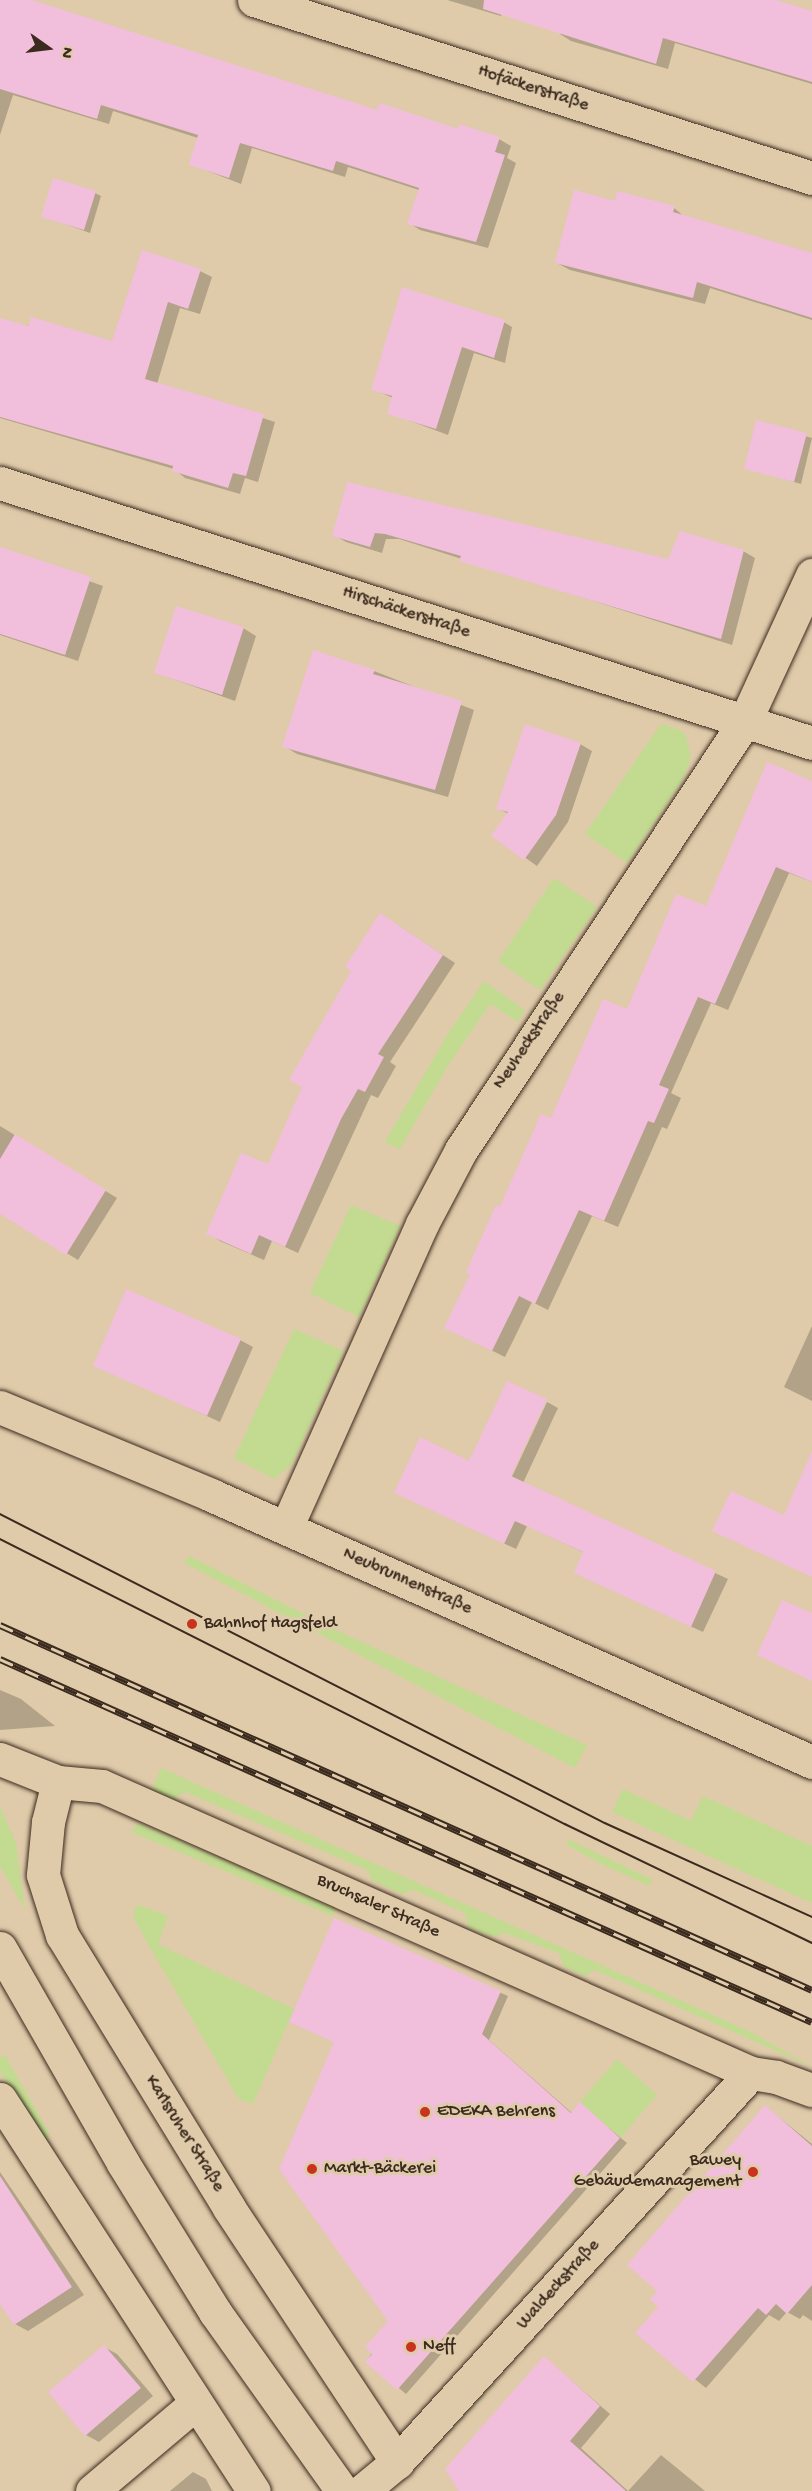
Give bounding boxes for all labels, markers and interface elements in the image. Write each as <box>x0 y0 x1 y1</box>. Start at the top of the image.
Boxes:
north arrow <box>18 18 78 78</box>
text: N <box>55 45 76 60</box>
street label: Hofäckerstraße <box>475 61 591 117</box>
street label: Hirschäckerstraße <box>339 582 473 644</box>
street label: Neuheckstraße <box>489 988 571 1094</box>
street label: Neubrunnenstraße <box>339 1544 475 1620</box>
place label: Bahnhof Hagsfeld <box>204 1613 337 1635</box>
marker: Bahnhof Hagsfeld <box>185 1617 199 1631</box>
street label: Bruchsaler Straße <box>313 1870 443 1944</box>
street label: Karlsruher Straße <box>139 2072 229 2196</box>
place label: EDEKA Behrens <box>437 2101 555 2123</box>
marker: EDEKA Behrens <box>418 2105 432 2119</box>
place label: Bawey Gebäudemanagement <box>574 2151 741 2194</box>
place label: Markt-Bäckerei <box>324 2158 436 2180</box>
marker: Markt-Bäckerei <box>305 2162 319 2176</box>
marker: Bawey Gebäudemanagement <box>746 2165 760 2179</box>
street label: Waldeckstraße <box>513 2235 605 2335</box>
place label: Neff <box>423 2336 455 2358</box>
marker: Neff <box>404 2340 418 2354</box>

